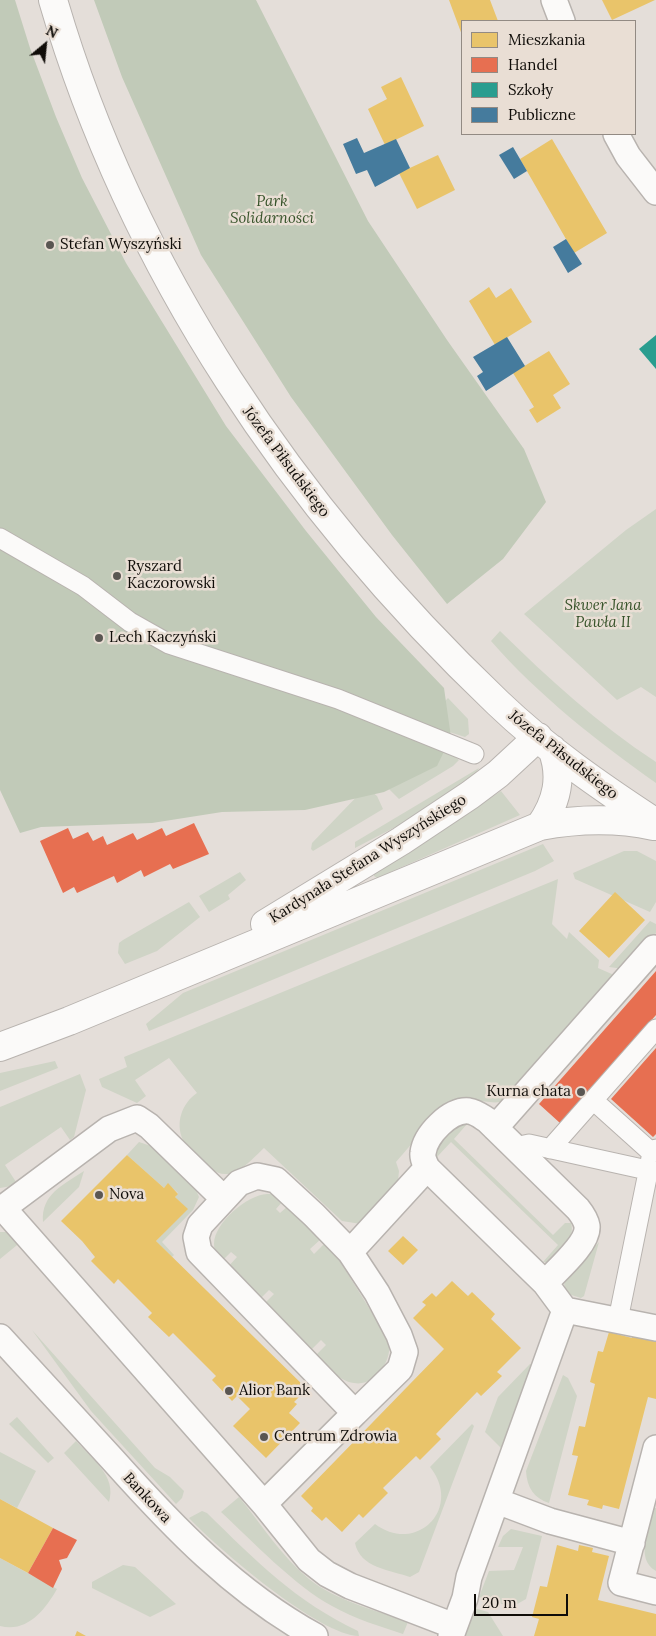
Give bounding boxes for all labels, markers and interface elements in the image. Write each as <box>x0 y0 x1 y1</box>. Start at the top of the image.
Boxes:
north arrow <box>20 20 70 70</box>
legend <box>461 20 636 135</box>
text: N <box>43 21 61 42</box>
text: Mieszkania <box>508 30 586 49</box>
text: Handel <box>508 55 558 74</box>
text: Szkoły <box>508 80 553 99</box>
text: Publiczne <box>508 105 576 124</box>
park label: Park Solidarności <box>230 193 314 228</box>
place label: Stefan Wyszyński <box>60 236 182 254</box>
marker: Stefan Wyszyński <box>44 239 56 251</box>
street label: Józefa Piłsudskiego <box>239 403 333 521</box>
place label: Ryszard Kaczorowski <box>127 558 215 593</box>
marker: Ryszard Kaczorowski <box>111 570 123 582</box>
park label: Skwer Jana Pawła II <box>564 597 642 632</box>
place label: Lech Kaczyński <box>109 629 216 647</box>
marker: Lech Kaczyński <box>93 632 105 644</box>
street label: Józefa Piłsudskiego <box>505 707 621 803</box>
street label: Kardynała Stefana Wyszyńskiego <box>266 791 470 927</box>
place label: Kurna chata <box>487 1083 571 1101</box>
marker: Kurna chata <box>575 1086 587 1098</box>
place label: Nova <box>109 1186 144 1204</box>
marker: Nova <box>93 1189 105 1201</box>
place label: Alior Bank <box>239 1382 310 1400</box>
marker: Alior Bank <box>223 1385 235 1397</box>
place label: Centrum Zdrowia <box>274 1428 397 1446</box>
marker: Centrum Zdrowia <box>258 1431 270 1443</box>
street label: Bankowa <box>119 1469 175 1527</box>
scale bar <box>476 1584 570 1616</box>
text: 20 m <box>482 1593 517 1612</box>

